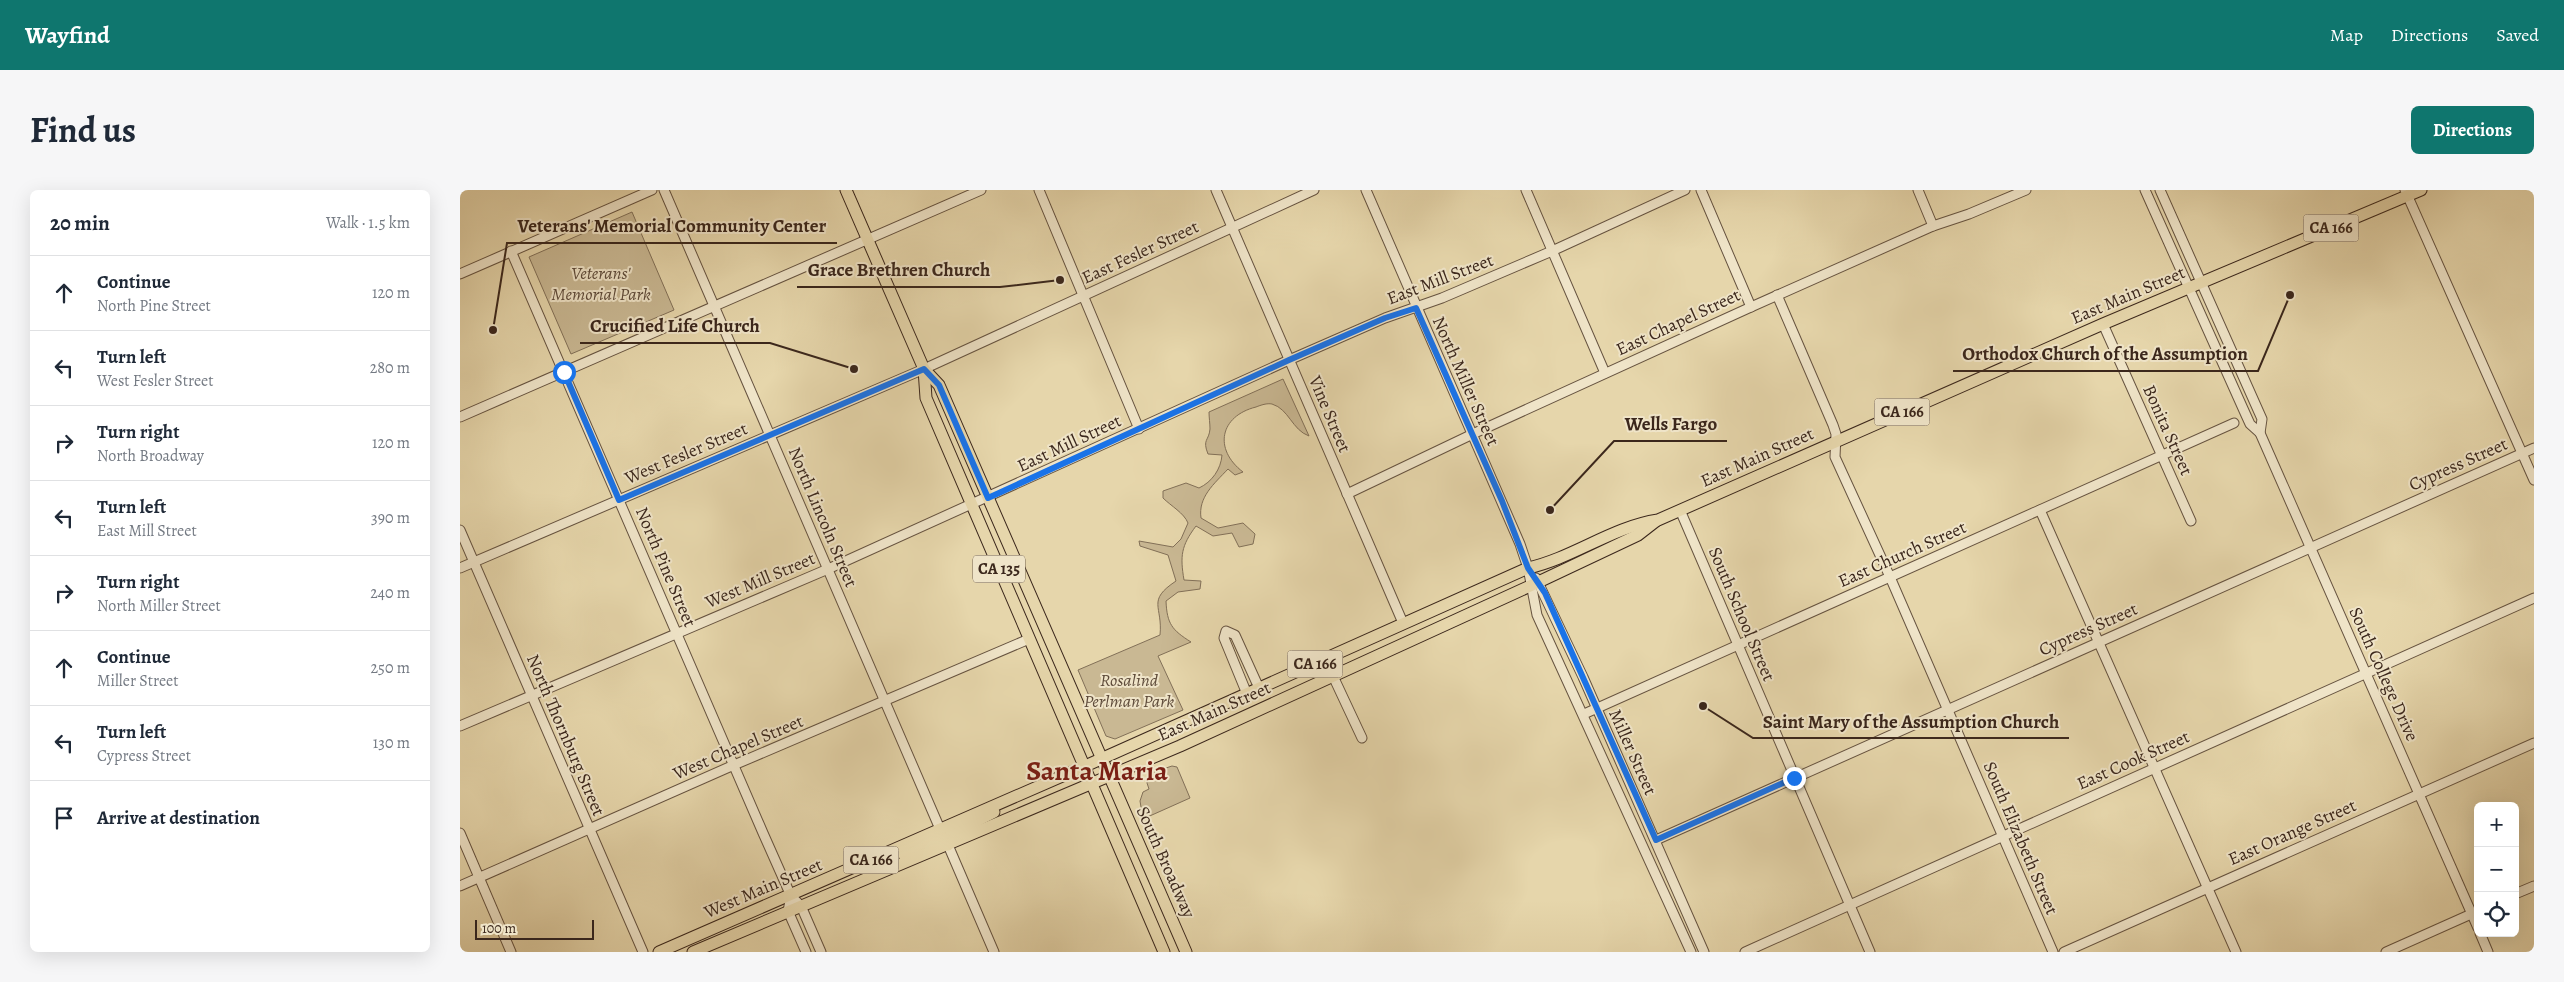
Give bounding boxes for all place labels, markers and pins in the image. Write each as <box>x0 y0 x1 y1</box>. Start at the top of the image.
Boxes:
callout: Veterans' Memorial Community Center <box>507 209 837 243</box>
callout: Grace Brethren Church <box>797 253 1000 287</box>
callout: Crucified Life Church <box>580 309 770 343</box>
callout: Orthodox Church of the Assumption <box>1953 337 2258 371</box>
callout: Wells Fargo <box>1614 407 1727 441</box>
callout: Saint Mary of the Assumption Church <box>1753 704 2069 738</box>

